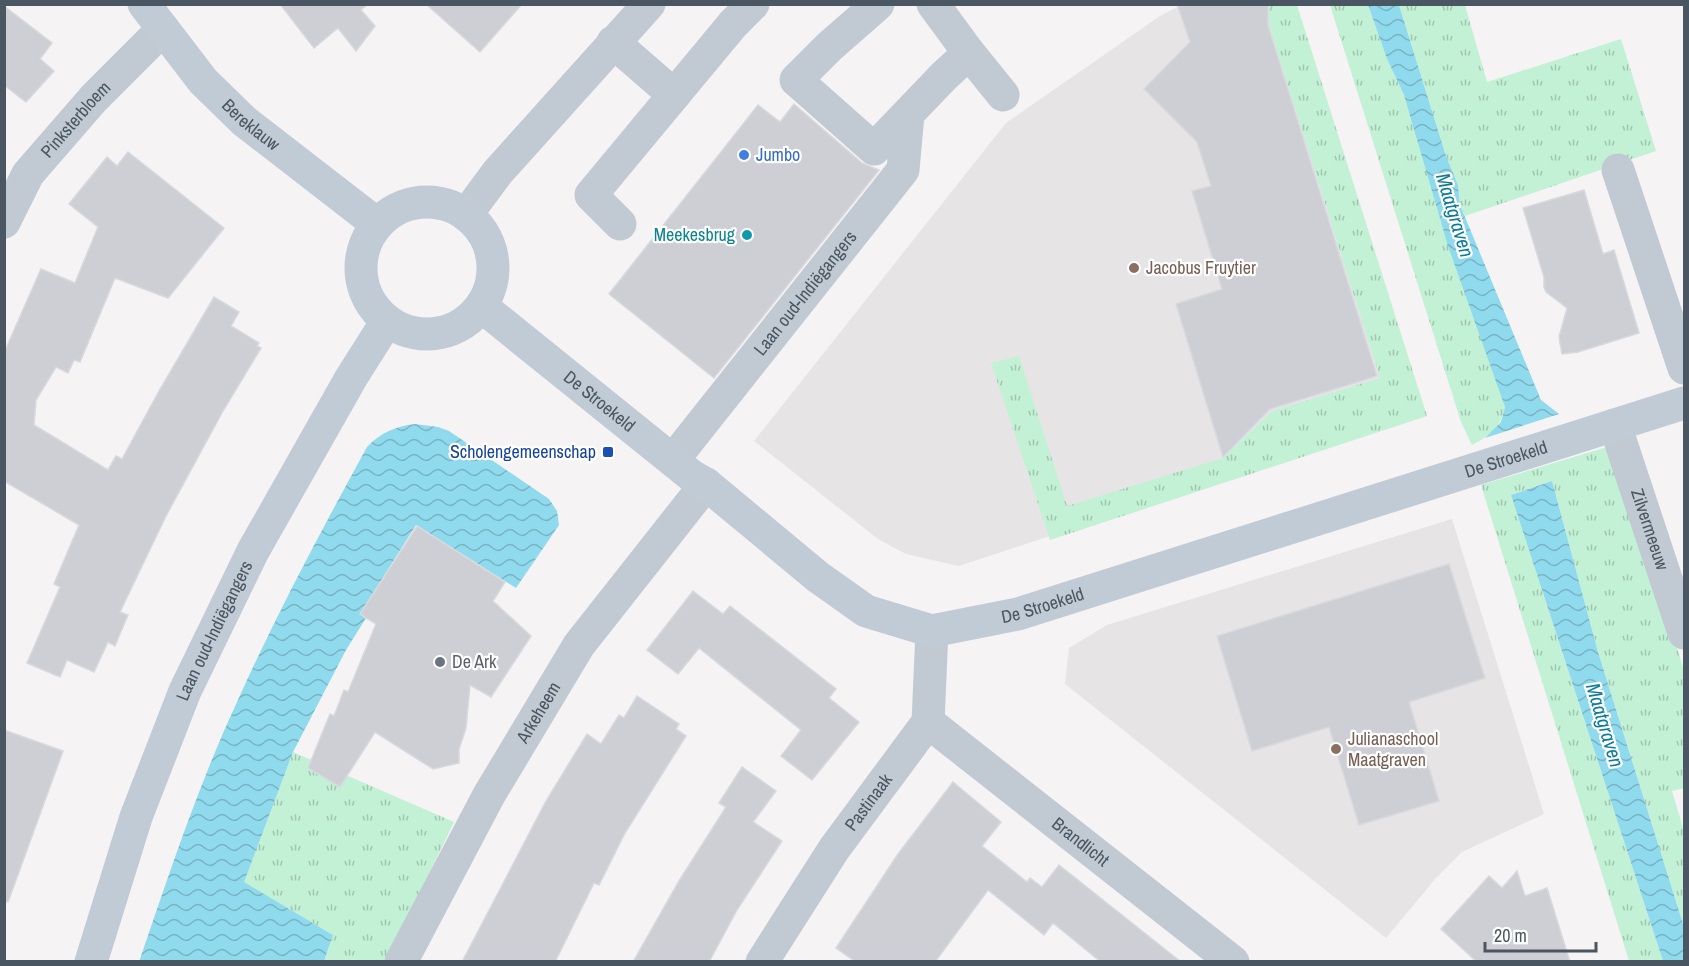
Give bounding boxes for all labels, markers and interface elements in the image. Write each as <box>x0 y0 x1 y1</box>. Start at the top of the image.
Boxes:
street label: Pinksterbloem <box>35 75 116 163</box>
street label: Bereklauw <box>216 93 286 157</box>
place label: Jumbo <box>756 142 800 167</box>
marker: Jumbo <box>737 148 751 162</box>
water label: Maatgraven <box>1430 169 1481 260</box>
place label: Meekesbrug <box>654 222 736 247</box>
street label: Laan oud-Indiëgangers <box>748 225 862 360</box>
marker: Meekesbrug <box>740 228 754 242</box>
place label: Jacobus Fruytier <box>1146 255 1256 280</box>
marker: Jacobus Fruytier <box>1127 261 1141 275</box>
street label: De Stroekeld <box>559 364 641 438</box>
street label: De Stroekeld <box>1461 434 1550 484</box>
place label: Scholengemeenschap <box>450 439 596 464</box>
marker: Scholengemeenschap <box>601 445 615 459</box>
street label: Zilvermeeuw <box>1625 485 1675 574</box>
street label: Laan oud-Indiëgangers <box>169 556 258 704</box>
street label: De Stroekeld <box>999 581 1087 629</box>
place label: De Ark <box>452 649 497 674</box>
marker: De Ark <box>433 655 447 669</box>
street label: Arkeheem <box>510 677 566 748</box>
water label: Maatgraven <box>1580 679 1631 770</box>
place label: Julianaschool Maatgraven <box>1348 726 1438 772</box>
marker: Julianaschool Maatgraven <box>1329 742 1343 756</box>
street label: Pastinaak <box>839 768 898 836</box>
street label: Brandlicht <box>1047 811 1115 872</box>
scale bar <box>1485 915 1596 953</box>
text: 20 m <box>1494 923 1527 948</box>

